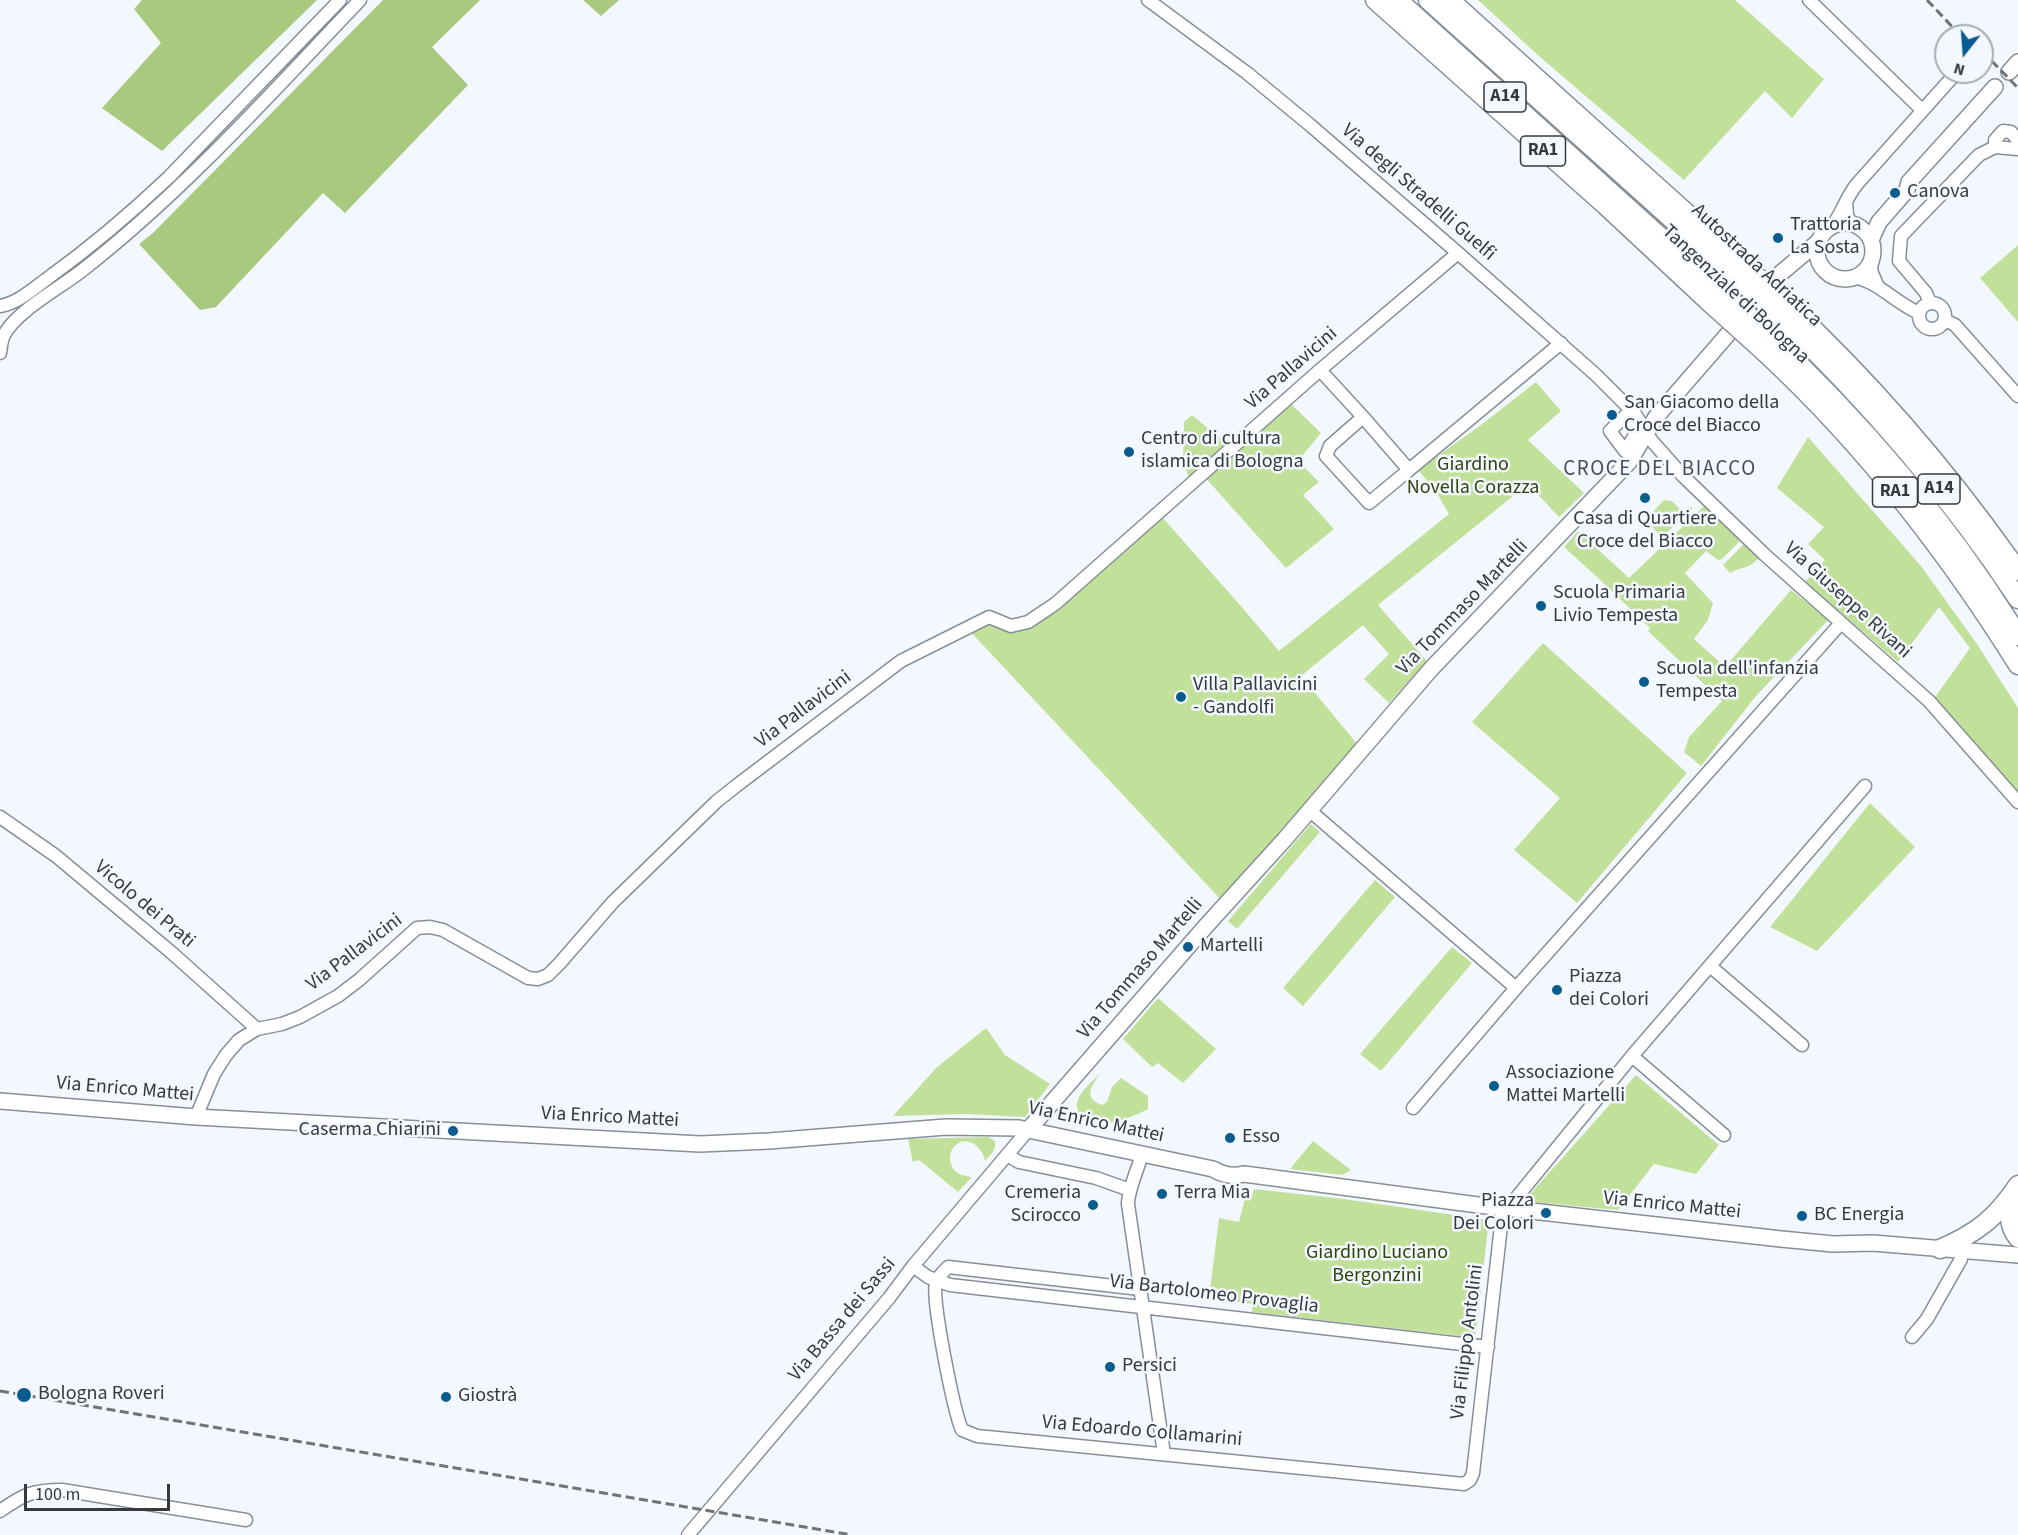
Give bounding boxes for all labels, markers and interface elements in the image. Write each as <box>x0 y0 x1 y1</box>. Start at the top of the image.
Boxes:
north arrow <box>1934 24 1994 84</box>
text: N <box>1951 57 1968 81</box>
road number: A14 <box>1484 82 1526 112</box>
street label: Via degli Stradelli Guelfi <box>1336 119 1500 267</box>
road number: RA1 <box>1520 136 1566 166</box>
place label: Canova <box>1907 181 1969 205</box>
marker: Canova <box>1888 186 1902 200</box>
street label: Autostrada Adriatica <box>1686 199 1826 333</box>
place label: Trattoria La Sosta <box>1790 214 1862 261</box>
street label: Tangenziale di Bologna <box>1656 220 1814 370</box>
marker: Trattoria La Sosta <box>1771 231 1785 245</box>
street label: Via Pallavicini <box>1241 322 1343 416</box>
place label: San Giacomo della Croce del Biacco <box>1624 392 1779 439</box>
marker: San Giacomo della Croce del Biacco <box>1605 408 1619 422</box>
place label: Centro di cultura islamica di Bologna <box>1141 428 1304 475</box>
marker: Centro di cultura islamica di Bologna <box>1122 445 1136 459</box>
park label: Giardino Novella Corazza <box>1407 454 1539 501</box>
district label: CROCE DEL BIACCO <box>1563 457 1757 483</box>
road number: A14 <box>1918 474 1960 504</box>
road number: RA1 <box>1872 477 1918 507</box>
marker: Casa di Quartiere Croce del Biacco <box>1638 491 1652 505</box>
place label: Casa di Quartiere Croce del Biacco <box>1573 508 1717 555</box>
street label: Via Tommaso Martelli <box>1392 535 1534 681</box>
street label: Via Giuseppe Rivani <box>1778 538 1916 664</box>
place label: Scuola Primaria Livio Tempesta <box>1553 582 1685 629</box>
marker: Scuola Primaria Livio Tempesta <box>1534 599 1548 613</box>
place label: Scuola dell'infanzia Tempesta <box>1656 658 1819 705</box>
street label: Via Pallavicini <box>751 666 857 754</box>
place label: Villa Pallavicini - Gandolfi <box>1193 674 1317 721</box>
marker: Scuola dell'infanzia Tempesta <box>1637 675 1651 689</box>
marker: Villa Pallavicini - Gandolfi <box>1174 690 1188 704</box>
street label: Vicolo dei Prati <box>89 856 199 954</box>
street label: Via Tommaso Martelli <box>1073 894 1209 1044</box>
street label: Via Pallavicini <box>302 909 408 997</box>
place label: Martelli <box>1200 935 1263 959</box>
marker: Martelli <box>1181 940 1195 954</box>
place label: Piazza dei Colori <box>1569 966 1649 1013</box>
marker: Piazza dei Colori <box>1550 983 1564 997</box>
place label: Associazione Mattei Martelli <box>1506 1062 1625 1109</box>
street label: Via Enrico Mattei <box>55 1072 195 1108</box>
marker: Associazione Mattei Martelli <box>1487 1079 1501 1093</box>
street label: Via Enrico Mattei <box>1026 1097 1166 1149</box>
street label: Via Enrico Mattei <box>540 1102 680 1134</box>
place label: Caserma Chiarini <box>299 1119 441 1143</box>
marker: Caserma Chiarini <box>446 1124 460 1138</box>
place label: Esso <box>1242 1126 1280 1150</box>
marker: Esso <box>1223 1131 1237 1145</box>
place label: Cremeria Scirocco <box>1004 1182 1081 1229</box>
place label: Terra Mia <box>1174 1182 1250 1206</box>
marker: Terra Mia <box>1155 1187 1169 1201</box>
street label: Via Enrico Mattei <box>1602 1187 1742 1225</box>
place label: Piazza Dei Colori <box>1453 1190 1534 1237</box>
marker: Cremeria Scirocco <box>1086 1198 1100 1212</box>
place label: BC Energia <box>1814 1204 1904 1228</box>
marker: Piazza Dei Colori <box>1539 1206 1553 1220</box>
marker: BC Energia <box>1795 1209 1809 1223</box>
park label: Giardino Luciano Bergonzini <box>1306 1242 1448 1289</box>
street label: Via Bassa dei Sassi <box>784 1253 902 1387</box>
street label: Via Filippo Antolini <box>1447 1263 1489 1421</box>
street label: Via Bartolomeo Provaglia <box>1108 1270 1320 1320</box>
place label: Persici <box>1122 1355 1177 1379</box>
marker: Persici <box>1103 1360 1117 1374</box>
place label: Bologna Roveri <box>38 1383 165 1407</box>
place label: Giostrà <box>458 1385 517 1409</box>
marker: Bologna Roveri <box>15 1386 33 1404</box>
marker: Giostrà <box>439 1390 453 1404</box>
street label: Via Edoardo Collamarini <box>1041 1411 1243 1453</box>
scale bar <box>27 1472 172 1510</box>
text: 100 m <box>35 1482 80 1507</box>

